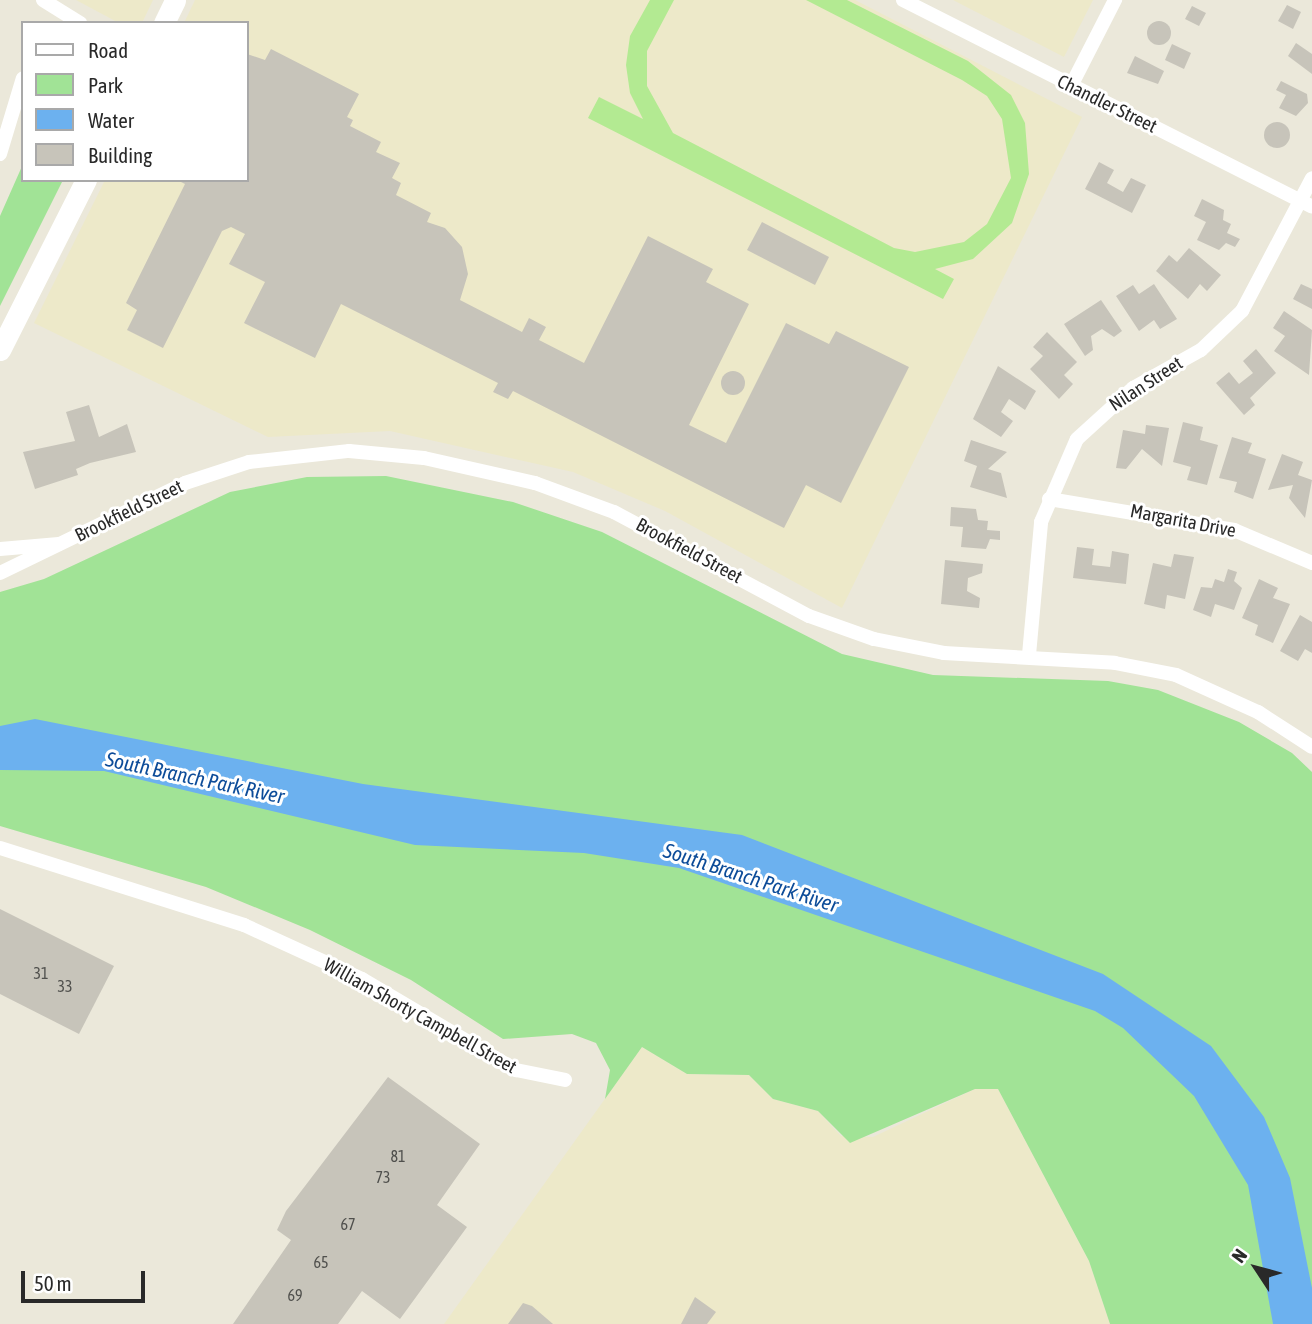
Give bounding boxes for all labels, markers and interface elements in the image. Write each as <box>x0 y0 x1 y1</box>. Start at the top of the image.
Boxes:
legend <box>21 21 248 182</box>
text: Road <box>88 38 128 62</box>
street label: Chandler Street <box>1053 70 1161 138</box>
text: Park <box>88 73 123 97</box>
text: Water <box>88 108 134 132</box>
text: Building <box>88 143 152 167</box>
street label: Nilan Street <box>1105 352 1187 416</box>
street label: Brookfield Street <box>71 475 187 547</box>
street label: Margarita Drive <box>1128 500 1238 542</box>
street label: Brookfield Street <box>632 513 746 589</box>
water label: South Branch Park River <box>103 746 287 808</box>
water label: South Branch Park River <box>661 837 841 917</box>
street label: William Shorty Campbell Street <box>319 953 521 1079</box>
house number: 31 <box>33 963 49 983</box>
house number: 33 <box>57 976 73 996</box>
house number: 81 <box>390 1146 406 1166</box>
house number: 73 <box>375 1167 391 1187</box>
house number: 67 <box>340 1214 356 1234</box>
north arrow <box>1221 1233 1291 1303</box>
text: N <box>1227 1245 1251 1267</box>
house number: 65 <box>313 1252 329 1272</box>
scale bar <box>24 1258 149 1302</box>
text: 50 m <box>34 1271 72 1295</box>
house number: 69 <box>287 1285 303 1305</box>

